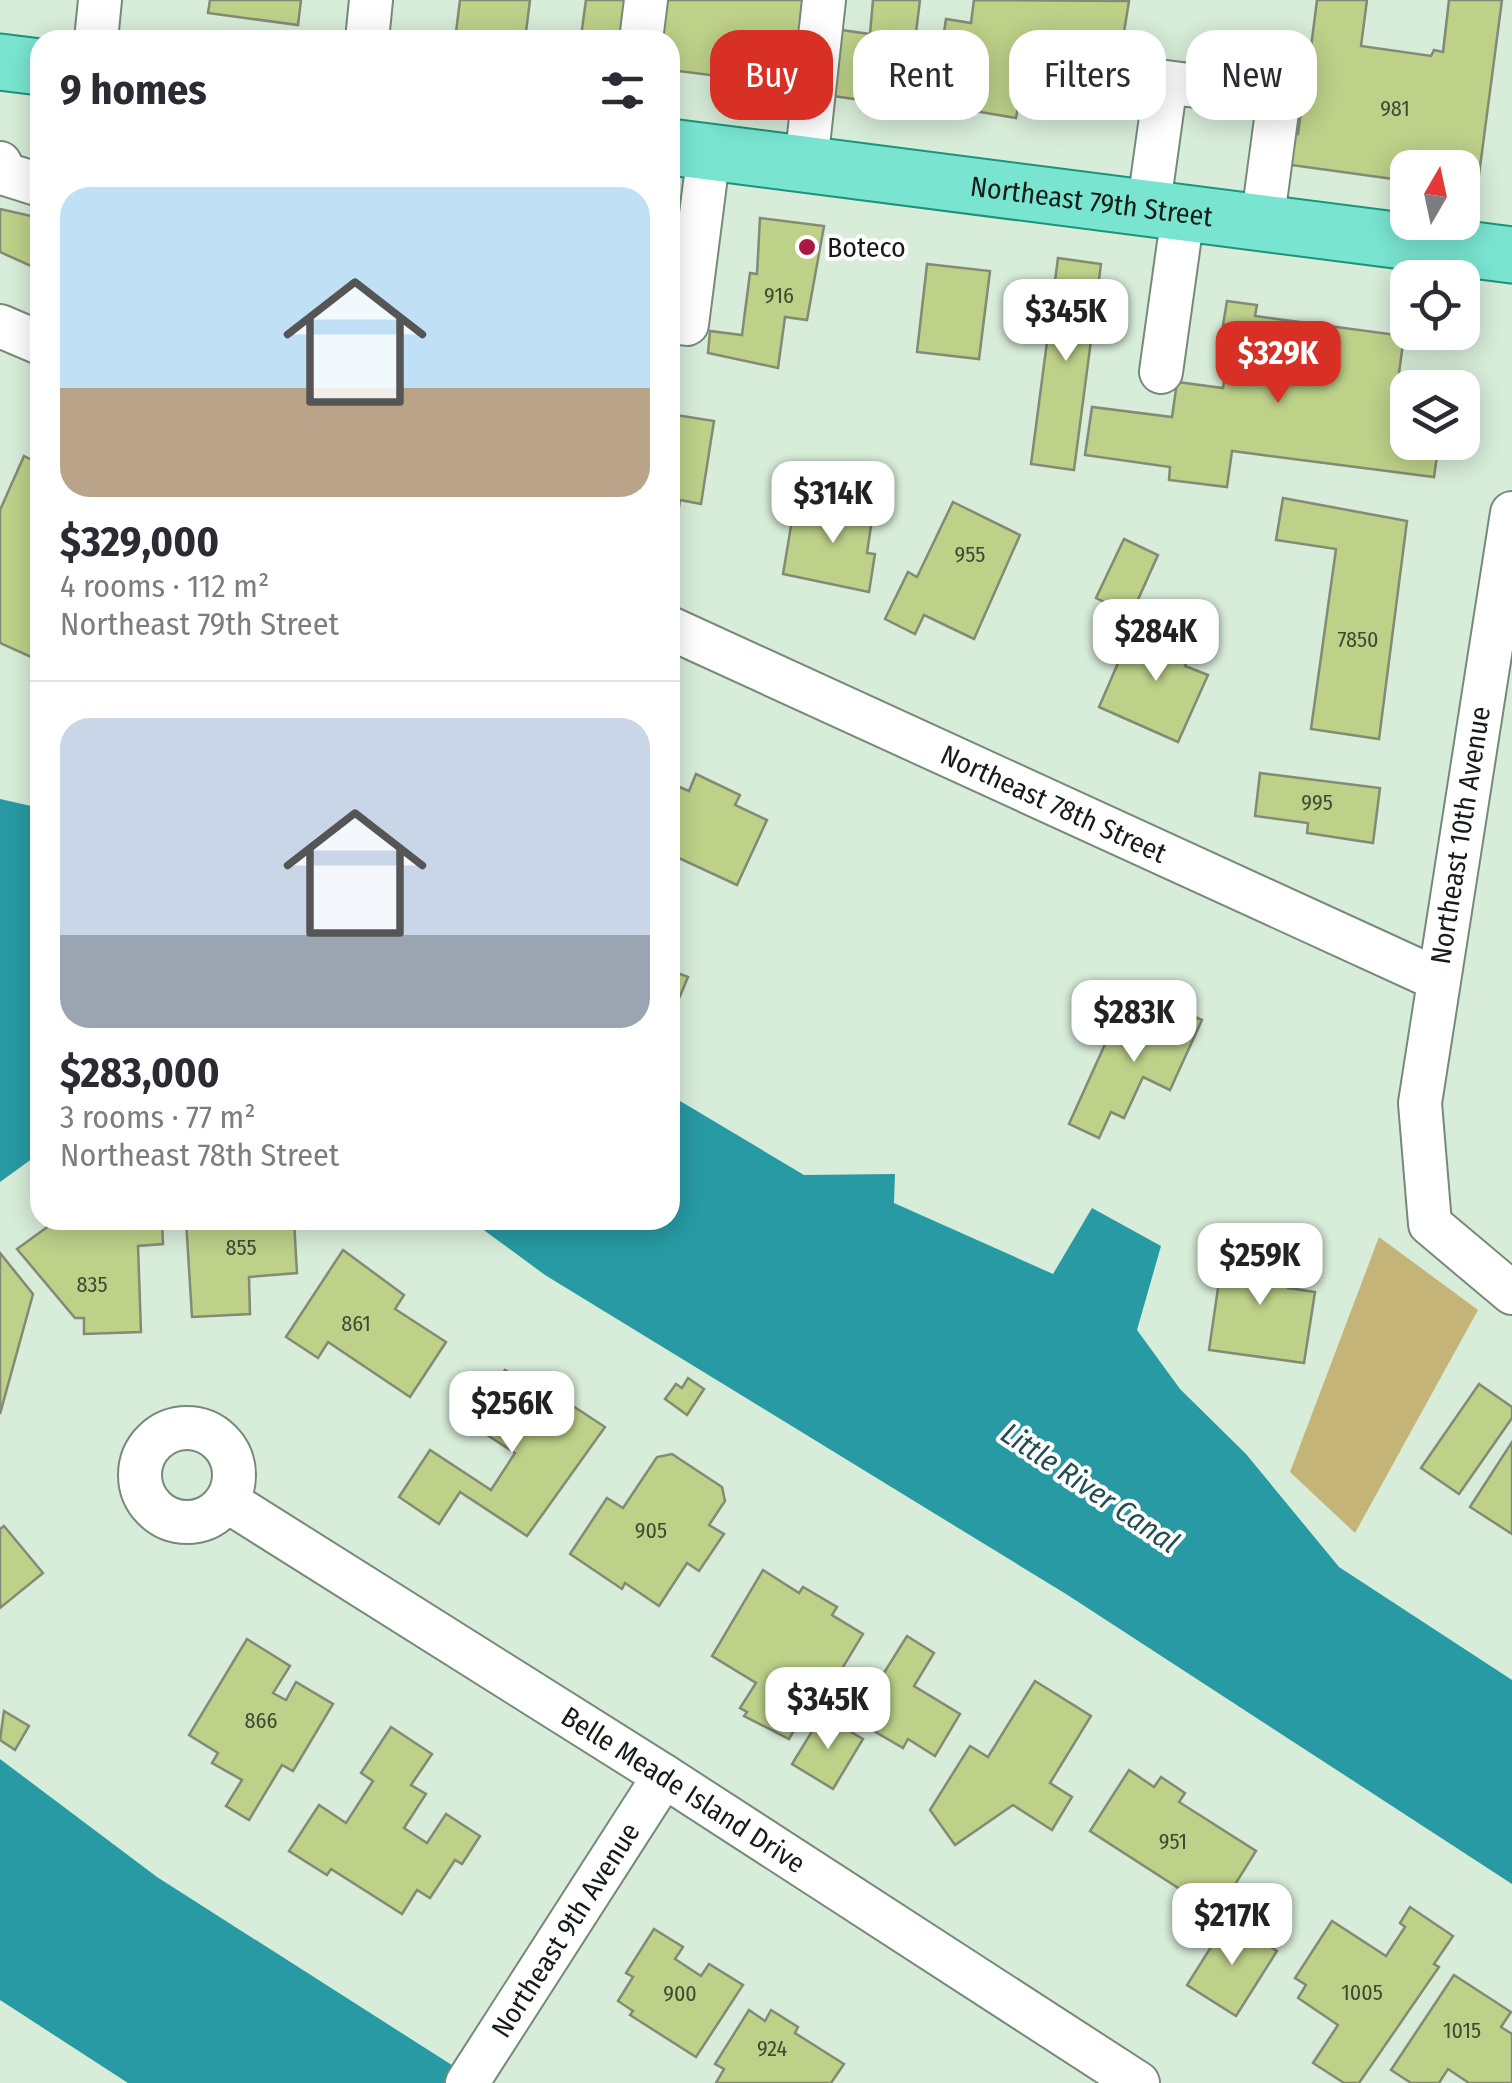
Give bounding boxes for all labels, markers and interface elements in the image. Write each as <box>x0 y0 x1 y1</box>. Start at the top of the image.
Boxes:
chip: Buy <box>710 30 833 120</box>
chip: Rent <box>853 30 989 120</box>
chip: Filters <box>1009 30 1166 120</box>
chip: New <box>1186 30 1317 120</box>
icon: filters <box>595 63 650 118</box>
text: 9 homes <box>60 65 207 115</box>
house number: 981 <box>1380 95 1410 122</box>
north arrow <box>1390 150 1480 240</box>
map controls <box>1390 150 1480 460</box>
street label: Northeast 79th Street <box>968 170 1216 234</box>
place label: Boteco <box>827 231 906 264</box>
marker: Boteco <box>796 236 818 258</box>
icon: home <box>265 252 445 432</box>
button: locate <box>1390 260 1480 350</box>
pin: $345K <box>996 279 1136 364</box>
house number: 916 <box>764 282 794 309</box>
text: $345K <box>1025 292 1107 330</box>
pin: $329K <box>1208 321 1348 406</box>
text: $329K <box>1238 334 1318 372</box>
button: layers <box>1390 370 1480 460</box>
pin: $314K <box>763 461 903 546</box>
text: $314K <box>793 474 873 512</box>
text: $329,000 <box>60 517 219 567</box>
house number: 955 <box>955 541 985 568</box>
text: 4 rooms · 112 m² <box>60 567 269 605</box>
pin: $284K <box>1086 599 1226 684</box>
text: Northeast 79th Street <box>60 605 339 643</box>
text: $284K <box>1115 612 1197 650</box>
house number: 7850 <box>1337 626 1379 653</box>
street label: Northeast 10th Avenue <box>1424 704 1497 966</box>
street label: Northeast 78th Street <box>935 738 1172 870</box>
icon: home <box>265 783 445 963</box>
house number: 995 <box>1301 789 1333 816</box>
pin: $283K <box>1064 980 1204 1065</box>
text: $283K <box>1093 993 1175 1031</box>
text: $283,000 <box>60 1048 220 1098</box>
text: 3 rooms · 77 m² <box>60 1098 256 1136</box>
text: Northeast 78th Street <box>60 1136 339 1174</box>
pin: $259K <box>1190 1223 1330 1308</box>
house number: 855 <box>225 1234 257 1261</box>
text: $259K <box>1220 1236 1300 1274</box>
house number: 835 <box>76 1271 108 1298</box>
house number: 861 <box>341 1310 371 1337</box>
pin: $256K <box>442 1371 582 1456</box>
text: $256K <box>471 1384 553 1422</box>
water label: Little River Canal <box>994 1415 1186 1561</box>
house number: 905 <box>635 1517 667 1544</box>
pin: $345K <box>758 1667 898 1752</box>
text: $345K <box>787 1680 869 1718</box>
street label: Belle Meade Island Drive <box>555 1700 811 1880</box>
house number: 866 <box>245 1707 277 1734</box>
street label: Northeast 9th Avenue <box>485 1817 647 2044</box>
house number: 951 <box>1159 1828 1187 1855</box>
pin: $217K <box>1162 1883 1302 1968</box>
text: $217K <box>1194 1896 1270 1934</box>
house number: 1005 <box>1341 1979 1383 2006</box>
house number: 900 <box>663 1980 697 2007</box>
house number: 1015 <box>1443 2017 1481 2044</box>
house number: 924 <box>757 2035 787 2062</box>

